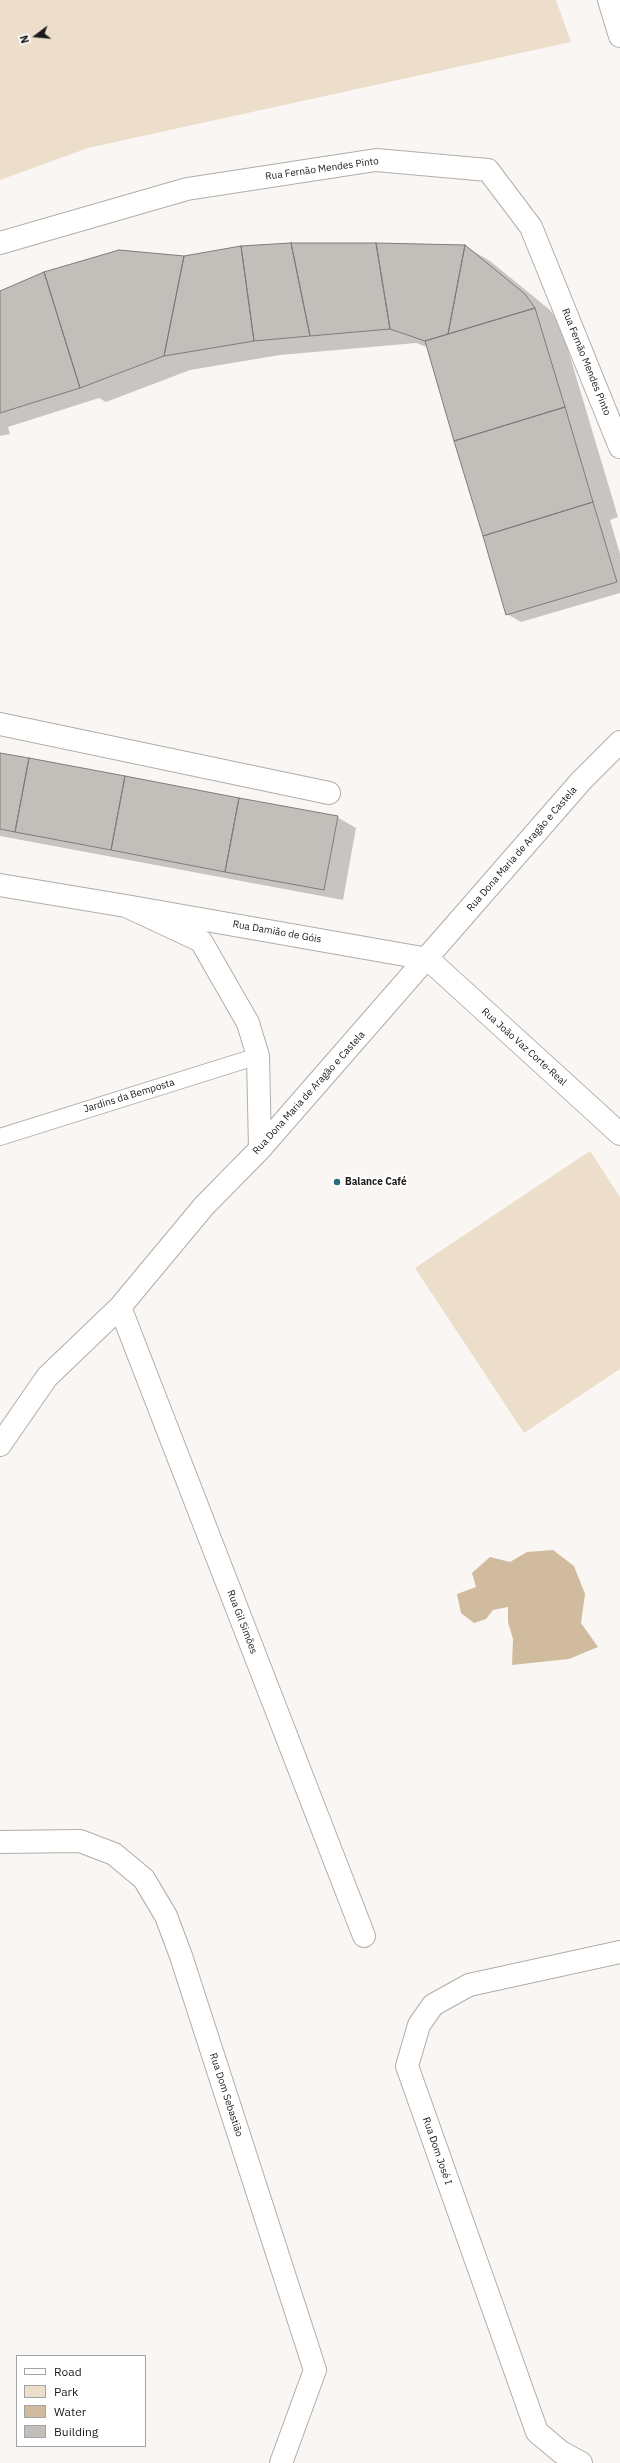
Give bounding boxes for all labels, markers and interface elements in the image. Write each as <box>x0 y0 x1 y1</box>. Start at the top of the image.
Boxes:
north arrow <box>16 16 56 56</box>
text: N <box>17 34 32 45</box>
street label: Rua Fernão Mendes Pinto <box>265 155 379 183</box>
street label: Rua Fernão Mendes Pinto <box>559 307 613 417</box>
street label: Rua Dona Maria de Aragão e Castela <box>464 784 580 914</box>
street label: Rua Damião de Góis <box>232 918 322 946</box>
street label: Rua João Vaz Corte-Real <box>479 1006 569 1088</box>
street label: Rua Dona Maria de Aragão e Castela <box>250 1029 368 1157</box>
street label: Jardins da Bemposta <box>82 1076 176 1116</box>
place label: Balance Café <box>345 1176 407 1188</box>
marker: Balance Café <box>332 1177 342 1187</box>
street label: Rua Gil Simões <box>224 1588 260 1656</box>
street label: Rua Dom Sebastião <box>207 2052 245 2138</box>
street label: Rua Dom José I <box>420 2116 454 2186</box>
legend <box>16 2355 146 2447</box>
text: Road <box>54 2364 82 2379</box>
text: Park <box>54 2384 78 2399</box>
text: Water <box>54 2404 86 2419</box>
text: Building <box>54 2424 98 2439</box>

